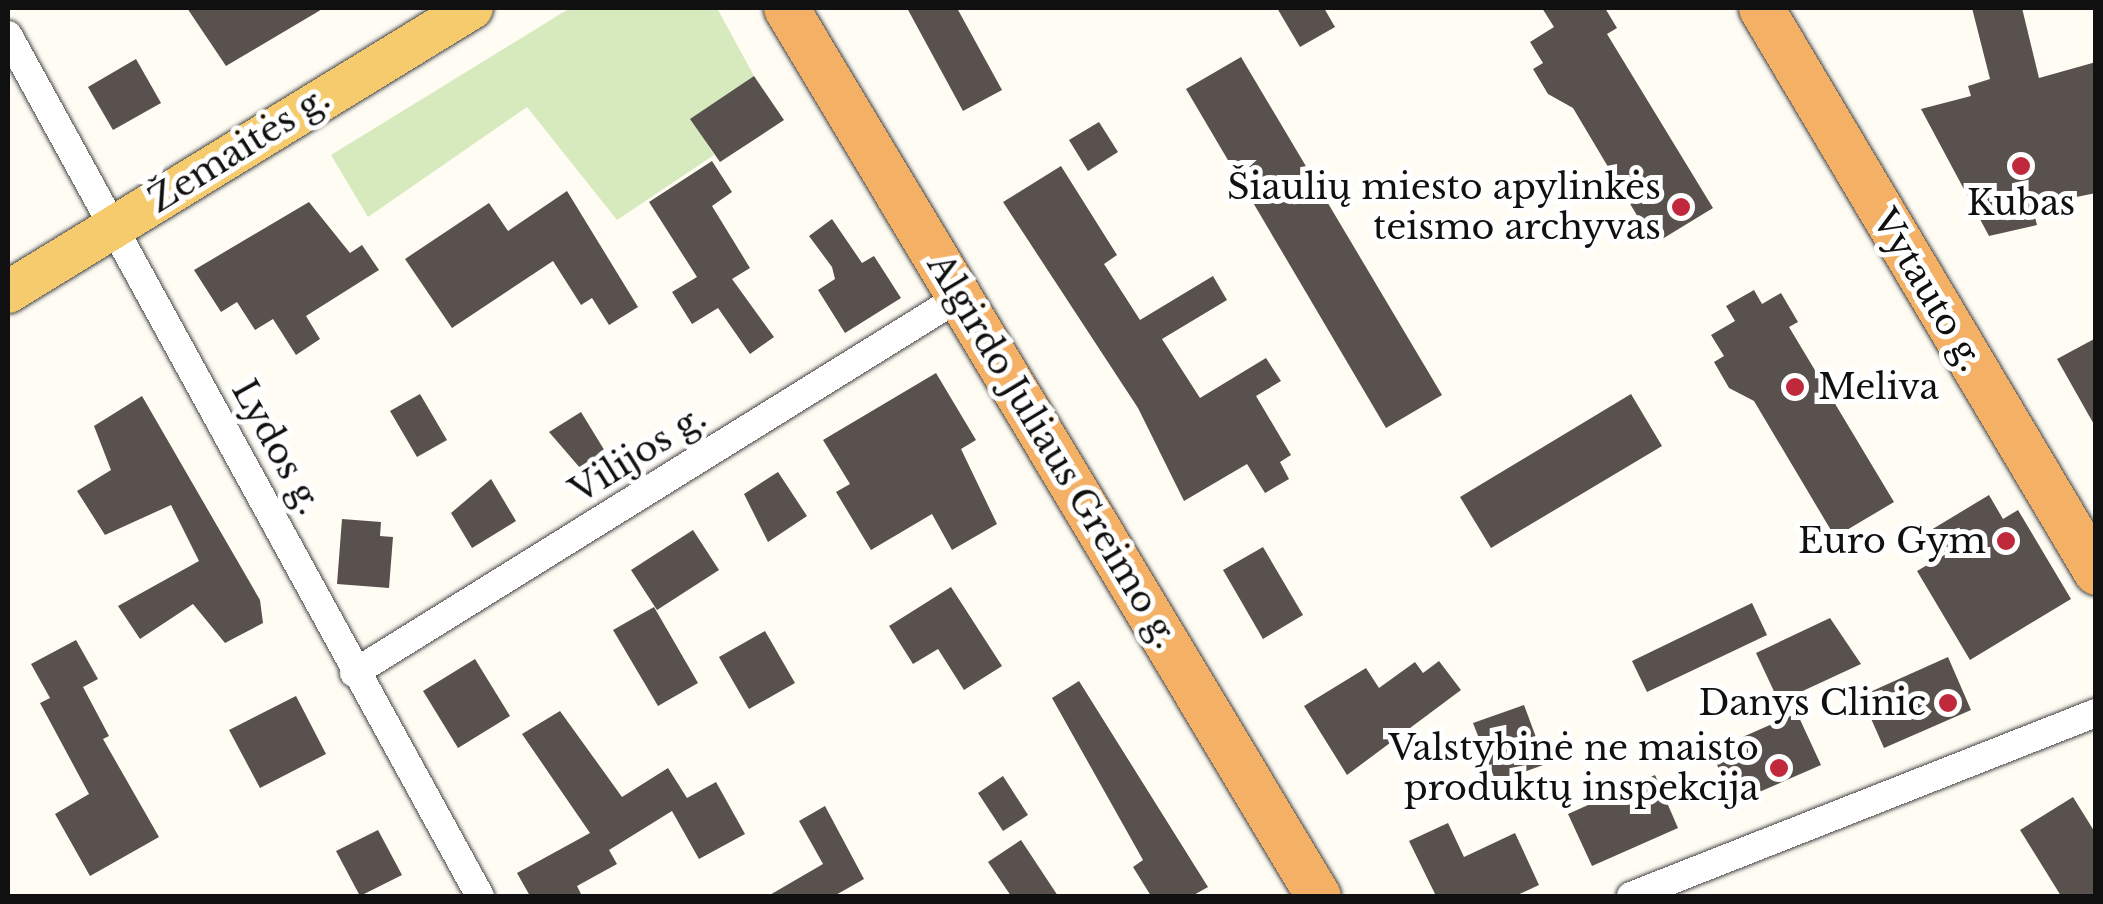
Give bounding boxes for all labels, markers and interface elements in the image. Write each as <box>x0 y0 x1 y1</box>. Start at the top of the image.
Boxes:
street label: Žemaitės g. <box>141 77 337 221</box>
marker: Kubas <box>2010 155 2032 177</box>
place label: Šiaulių miesto apylinkės teismo archyvas <box>1227 166 1661 248</box>
place label: Kubas <box>1967 182 2075 224</box>
marker: Šiaulių miesto apylinkės teismo archyvas <box>1670 196 1692 218</box>
street label: Vytauto g. <box>1863 202 1993 378</box>
street label: Algirdo Juliaus Greimo g. <box>919 246 1187 656</box>
place label: Meliva <box>1818 366 1939 408</box>
street label: Lydos g. <box>223 372 331 522</box>
marker: Meliva <box>1782 374 1808 400</box>
street label: Vilijos g. <box>562 396 714 512</box>
place label: Euro Gym <box>1798 520 1986 562</box>
marker: Euro Gym <box>1995 530 2017 552</box>
place label: Danys Clinic <box>1699 682 1926 724</box>
marker: Danys Clinic <box>1935 690 1961 716</box>
place label: Valstybinė ne maisto produktų inspekcija <box>1388 727 1759 809</box>
marker: Valstybinė ne maisto produktų inspekcija <box>1768 757 1790 779</box>

